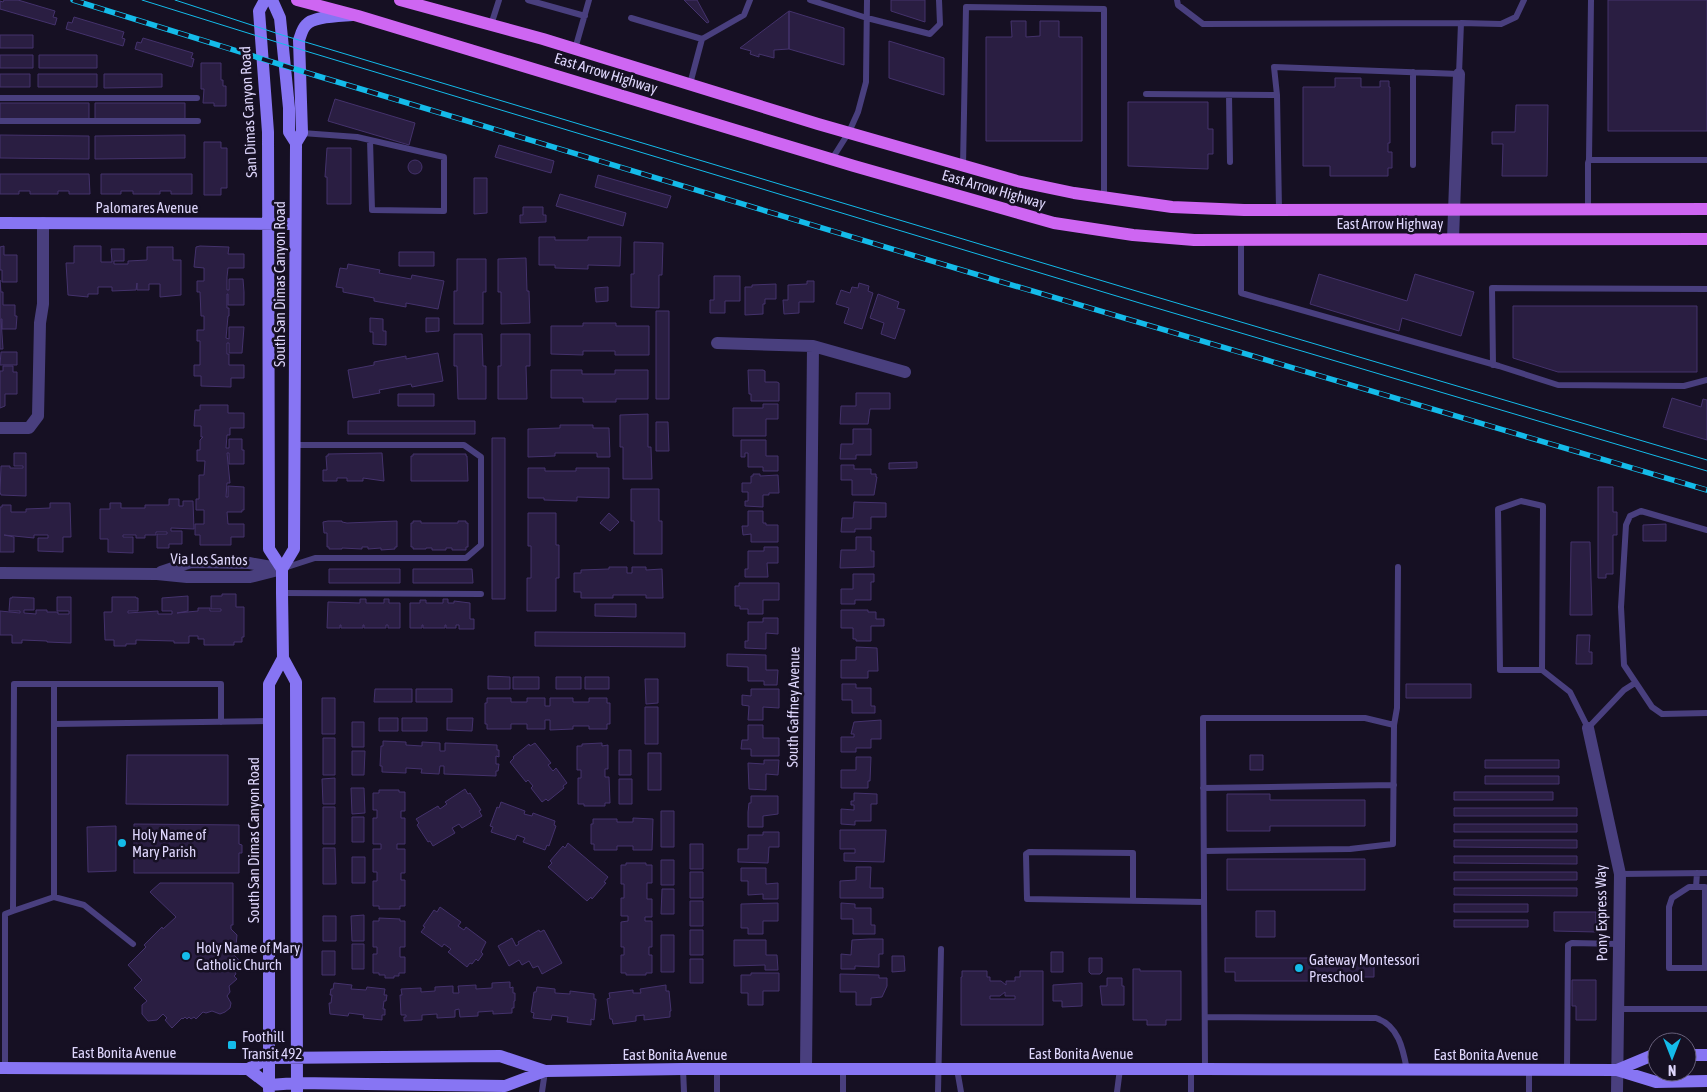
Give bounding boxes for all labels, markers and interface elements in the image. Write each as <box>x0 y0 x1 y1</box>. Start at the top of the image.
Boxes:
street label: San Dimas Canyon Road <box>236 46 260 178</box>
street label: East Arrow Highway <box>552 49 660 97</box>
street label: East Arrow Highway <box>940 166 1048 212</box>
street label: Palomares Avenue <box>96 199 199 216</box>
street label: South San Dimas Canyon Road <box>271 201 288 367</box>
street label: East Arrow Highway <box>1337 215 1444 232</box>
street label: Via Los Santos <box>170 550 248 568</box>
street label: South Gaffney Avenue <box>783 646 803 768</box>
street label: South San Dimas Canyon Road <box>245 757 262 923</box>
place label: Holy Name of Mary Parish <box>132 826 207 860</box>
marker: Holy Name of Mary Parish <box>116 837 128 849</box>
street label: Pony Express Way <box>1592 864 1610 962</box>
place label: Holy Name of Mary Catholic Church <box>196 939 300 973</box>
marker: Holy Name of Mary Catholic Church <box>180 950 192 962</box>
place label: Gateway Montessori Preschool <box>1309 951 1420 985</box>
marker: Gateway Montessori Preschool <box>1293 962 1305 974</box>
place label: Foothill Transit 492 <box>242 1028 302 1062</box>
north arrow <box>1647 1032 1697 1082</box>
marker: Foothill Transit 492 <box>226 1039 238 1051</box>
street label: East Bonita Avenue <box>72 1044 177 1061</box>
street label: East Bonita Avenue <box>1029 1045 1134 1062</box>
street label: East Bonita Avenue <box>623 1046 728 1063</box>
street label: East Bonita Avenue <box>1434 1046 1539 1063</box>
text: N <box>1668 1062 1676 1078</box>

